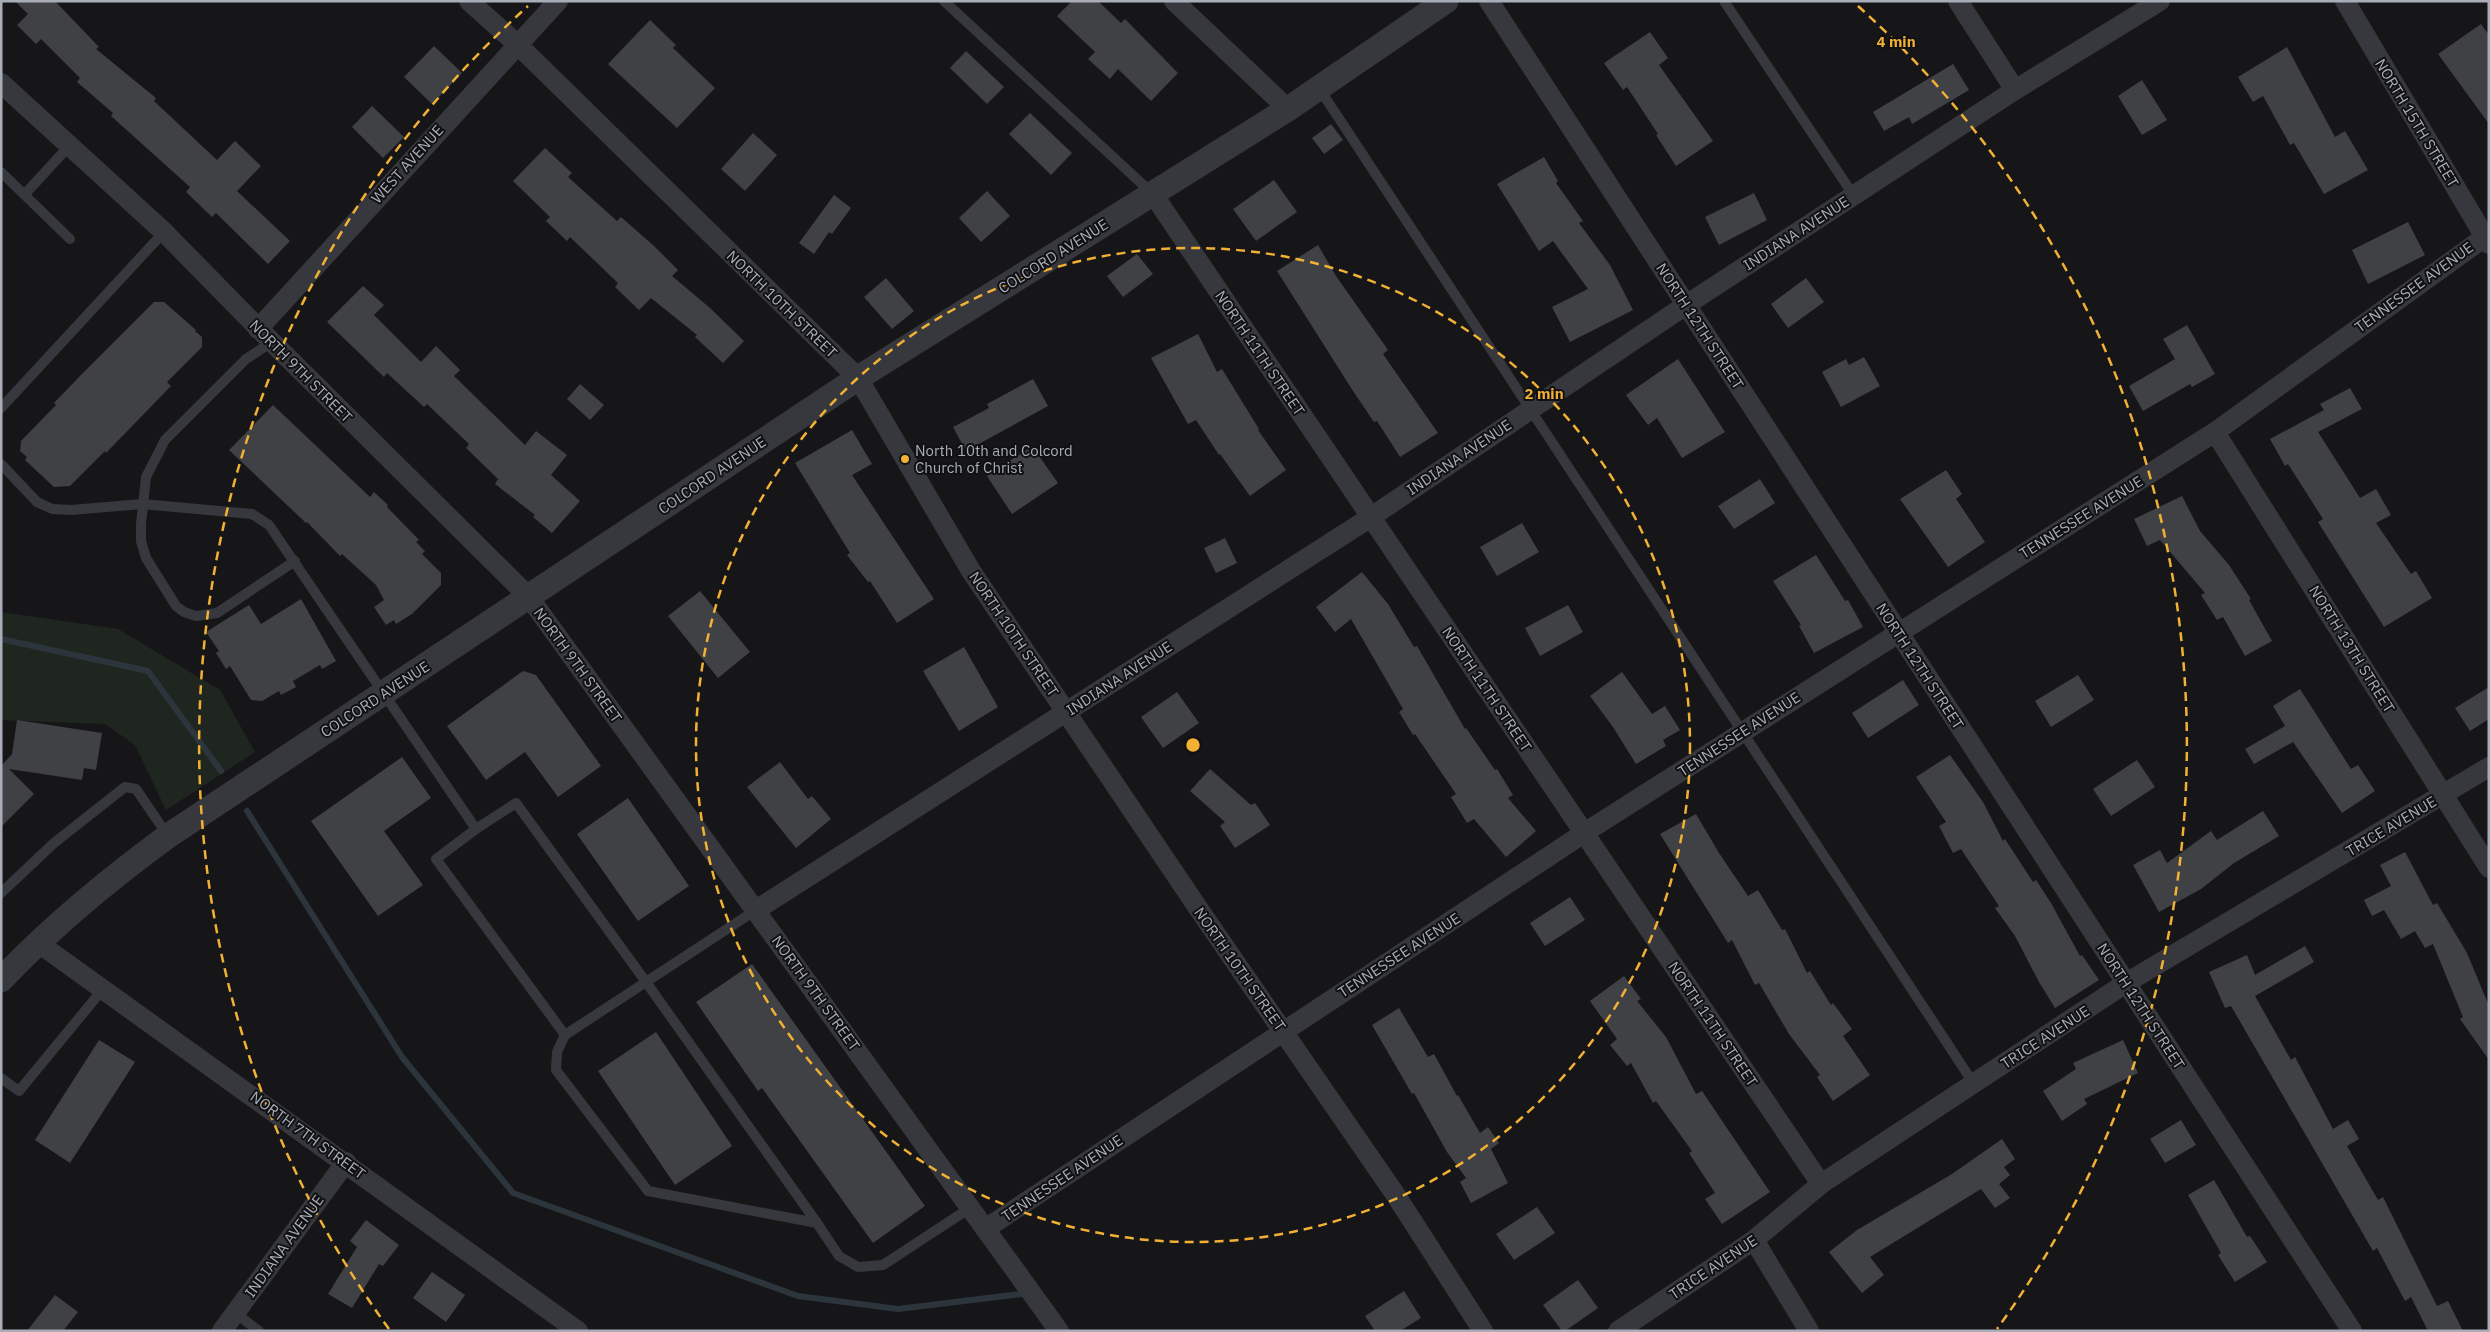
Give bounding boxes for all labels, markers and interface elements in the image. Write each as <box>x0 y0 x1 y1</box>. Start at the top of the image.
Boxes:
text: 4 min <box>1876 32 1916 51</box>
street label: NORTH 15TH STREET <box>2371 55 2463 191</box>
street label: WEST AVENUE <box>367 121 447 207</box>
street label: INDIANA AVENUE <box>1739 192 1853 274</box>
street label: COLCORD AVENUE <box>994 215 1112 297</box>
street label: TENNESSEE AVENUE <box>2351 238 2477 336</box>
street label: NORTH 10TH STREET <box>723 246 842 362</box>
street label: NORTH 12TH STREET <box>1652 259 1748 393</box>
street label: NORTH 11TH STREET <box>1211 287 1309 419</box>
street label: NORTH 9TH STREET <box>246 316 357 427</box>
text: 2 min <box>1524 384 1564 403</box>
street label: INDIANA AVENUE <box>1403 415 1515 499</box>
street label: COLCORD AVENUE <box>654 432 770 518</box>
place label: North 10th and Colcord Church of Christ <box>915 441 1073 477</box>
marker: North 10th and Colcord Church of Christ <box>899 453 911 465</box>
street label: TENNESSEE AVENUE <box>2016 471 2146 563</box>
street label: NORTH 10TH STREET <box>965 568 1063 700</box>
street label: NORTH 13TH STREET <box>2305 582 2399 717</box>
street label: NORTH 12TH STREET <box>1872 599 1968 733</box>
street label: NORTH 9TH STREET <box>530 604 626 727</box>
street label: NORTH 11TH STREET <box>1438 623 1536 755</box>
street label: INDIANA AVENUE <box>1062 637 1176 719</box>
street label: COLCORD AVENUE <box>317 657 433 741</box>
street label: TENNESSEE AVENUE <box>1674 687 1804 781</box>
centre of rings <box>1184 736 1202 754</box>
street label: TRICE AVENUE <box>2342 792 2440 860</box>
street label: NORTH 10TH STREET <box>1190 903 1290 1035</box>
street label: TENNESSEE AVENUE <box>1334 908 1464 1002</box>
street label: NORTH 9TH STREET <box>768 932 864 1055</box>
street label: NORTH 12TH STREET <box>2093 939 2189 1073</box>
street label: NORTH 11TH STREET <box>1664 958 1762 1090</box>
street label: TRICE AVENUE <box>1997 1001 2093 1073</box>
street label: NORTH 7TH STREET <box>247 1087 370 1183</box>
street label: TENNESSEE AVENUE <box>998 1130 1126 1226</box>
street label: INDIANA AVENUE <box>240 1191 328 1301</box>
street label: TRICE AVENUE <box>1665 1231 1761 1303</box>

